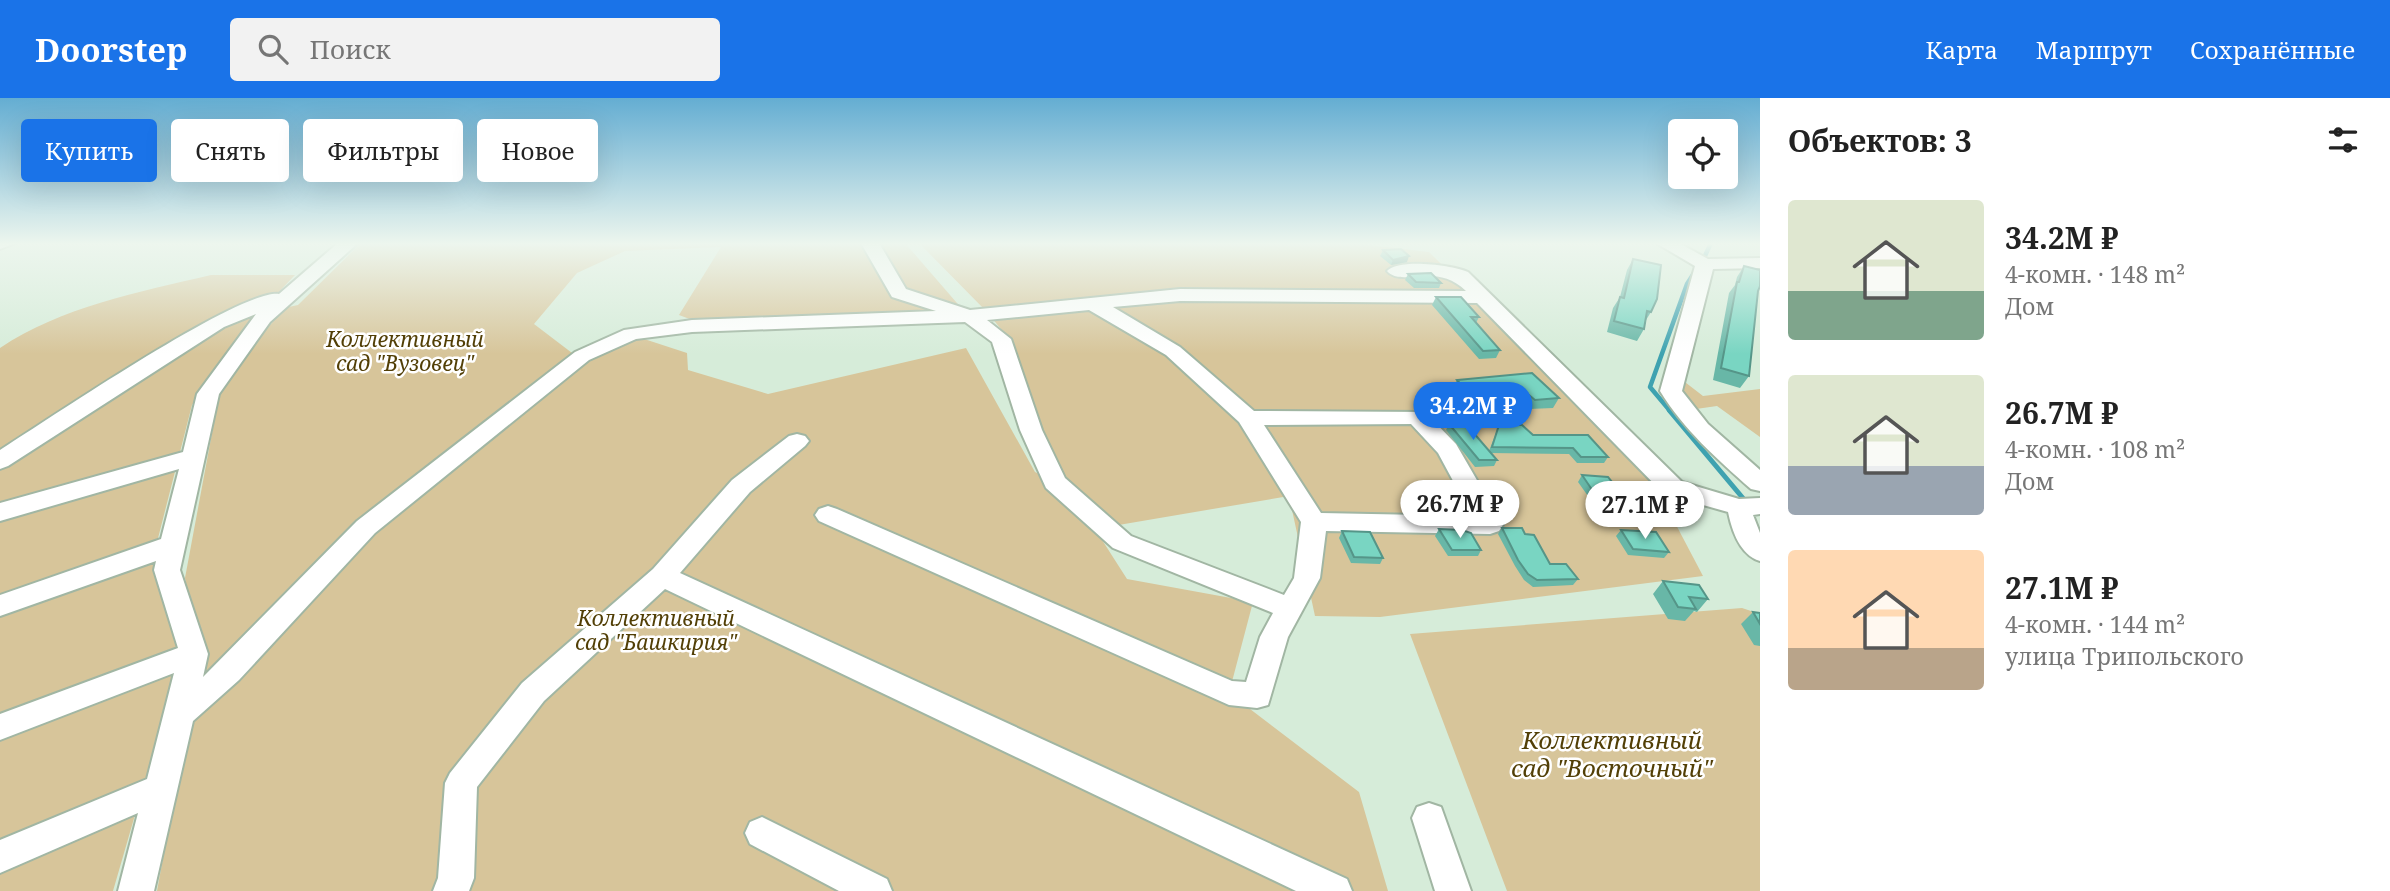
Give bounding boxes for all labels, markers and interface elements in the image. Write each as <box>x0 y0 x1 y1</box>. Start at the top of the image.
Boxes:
search box <box>230 18 720 81</box>
text: Doorstep <box>35 27 188 72</box>
icon: search <box>254 30 292 68</box>
text: Поиск <box>310 31 391 67</box>
text: Карта <box>1926 33 1998 66</box>
text: Маршрут <box>2036 33 2152 66</box>
text: Сохранённые <box>2190 33 2355 66</box>
chip: Купить <box>21 119 157 182</box>
chip: Снять <box>171 119 289 182</box>
chip: Фильтры <box>303 119 463 182</box>
chip: Новое <box>477 119 598 182</box>
map controls <box>1668 119 1738 189</box>
button: locate <box>1668 119 1738 189</box>
text: Объектов: 3 <box>1788 120 1972 161</box>
icon: filters <box>2324 121 2362 159</box>
text: 34.2M ₽ <box>2005 217 2119 258</box>
icon: home <box>1844 228 1928 312</box>
text: 4-комн. · 148 m² <box>2005 258 2185 290</box>
text: Дом <box>2005 290 2054 322</box>
park label: Коллективный сад "Вузовец" <box>325 325 484 377</box>
pin: 34.2M ₽ <box>1408 382 1538 442</box>
text: 34.2M ₽ <box>1429 389 1517 421</box>
text: 26.7M ₽ <box>2005 392 2119 433</box>
icon: home <box>1844 403 1928 487</box>
text: 4-комн. · 108 m² <box>2005 433 2185 465</box>
text: Дом <box>2005 465 2054 497</box>
pin: 26.7M ₽ <box>1395 480 1525 540</box>
pin: 27.1M ₽ <box>1580 482 1710 541</box>
text: 26.7M ₽ <box>1416 487 1504 519</box>
text: 27.1M ₽ <box>1601 488 1689 520</box>
text: 27.1M ₽ <box>2005 567 2119 608</box>
icon: home <box>1844 578 1928 662</box>
park label: Коллективный сад "Башкирия" <box>575 604 738 656</box>
text: 4-комн. · 144 m² <box>2005 608 2185 640</box>
text: улица Трипольского <box>2005 640 2244 672</box>
park label: Коллективный сад "Восточный" <box>1511 723 1714 784</box>

